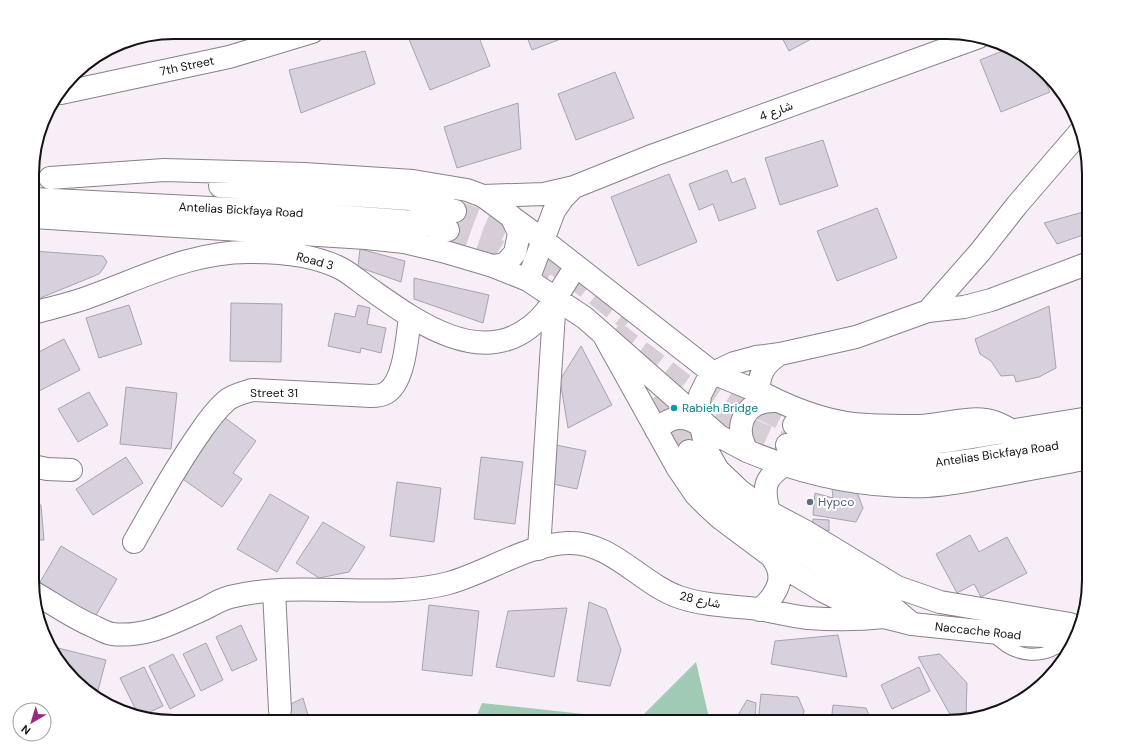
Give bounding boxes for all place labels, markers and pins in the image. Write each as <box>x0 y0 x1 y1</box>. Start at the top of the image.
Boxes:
place label: Rabieh Bridge <box>682 400 758 416</box>
marker: Rabieh Bridge <box>669 403 679 413</box>
place label: Hypco <box>818 494 854 510</box>
marker: Hypco <box>805 497 815 507</box>

